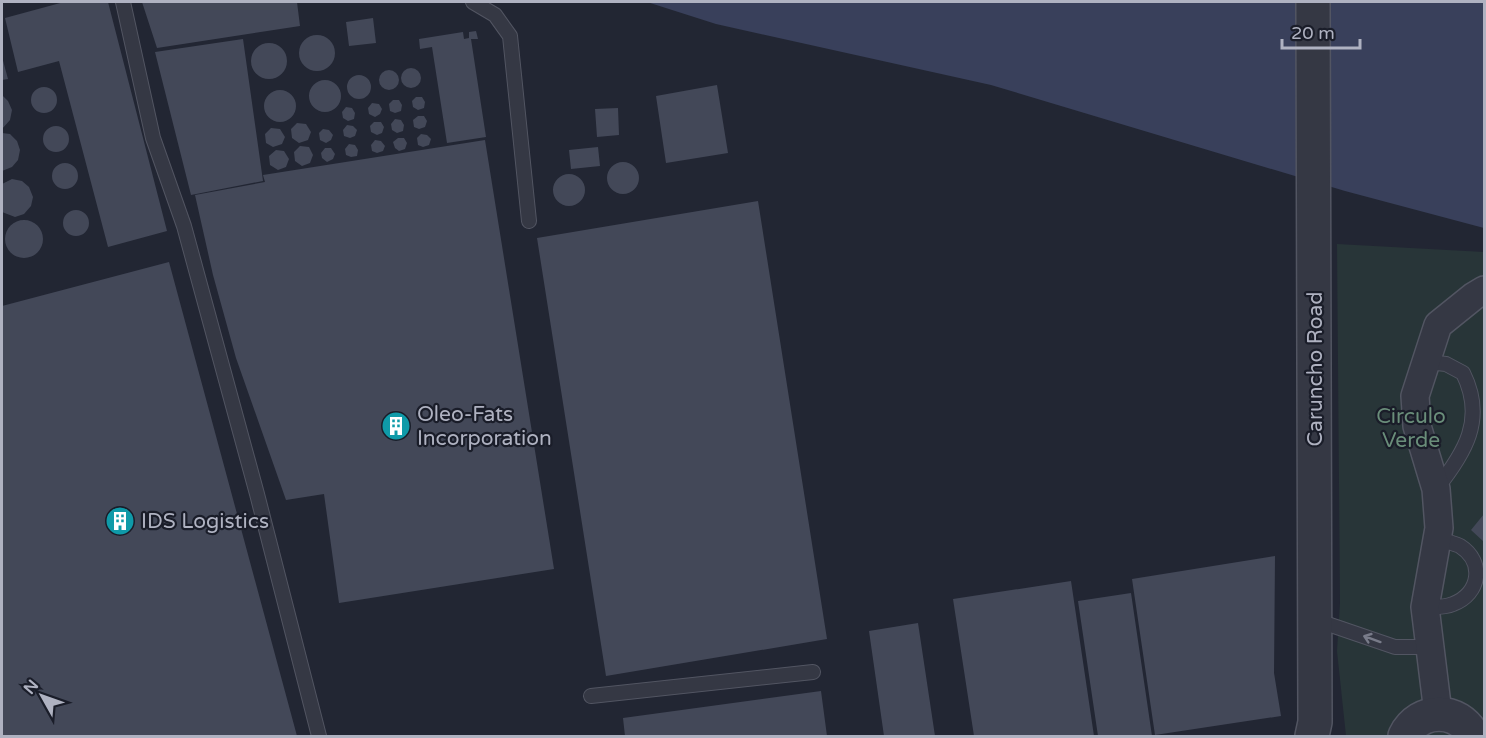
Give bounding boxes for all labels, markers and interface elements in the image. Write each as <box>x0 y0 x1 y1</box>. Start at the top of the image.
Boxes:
scale bar <box>1282 12 1360 50</box>
text: 20 m <box>1291 22 1335 44</box>
street label: Caruncho Road <box>1303 291 1328 447</box>
place label: Oleo-Fats Incorporation <box>417 402 552 451</box>
park label: Circulo Verde <box>1376 404 1446 453</box>
building icon: Oleo-Fats Incorporation <box>380 410 412 442</box>
building icon: IDS Logistics <box>104 505 136 537</box>
place label: IDS Logistics <box>141 509 269 534</box>
one-way arrow <box>1363 633 1382 644</box>
north arrow <box>12 666 72 726</box>
text: N <box>19 676 43 698</box>

